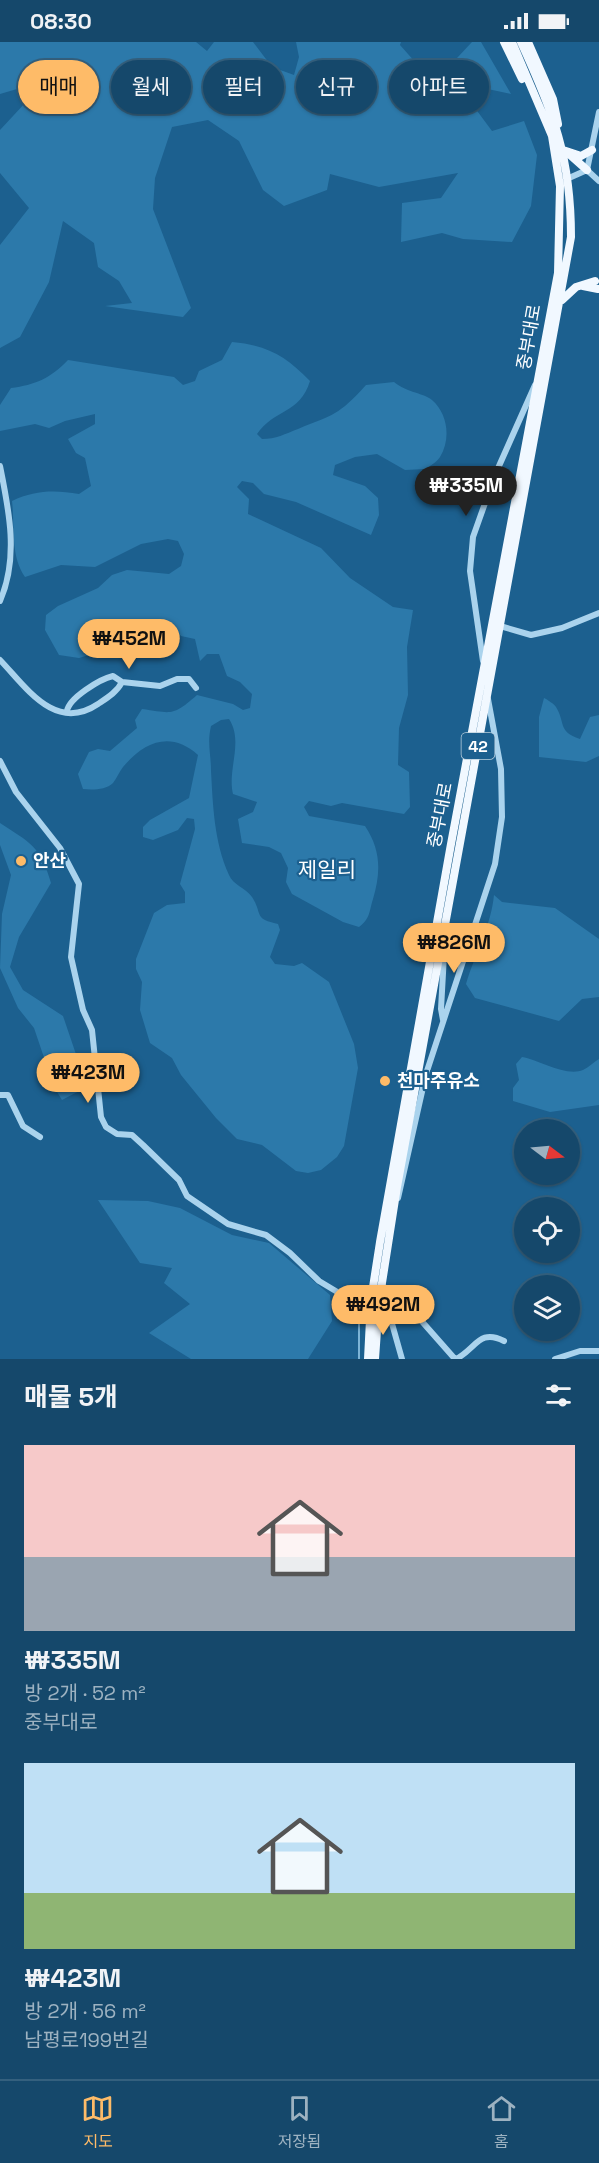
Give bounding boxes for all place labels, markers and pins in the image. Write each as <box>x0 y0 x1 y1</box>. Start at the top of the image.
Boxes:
pin: ₩335M <box>424 466 508 517</box>
pin: ₩452M <box>87 619 171 670</box>
place label: 안산 <box>33 849 67 872</box>
marker: 안산 <box>14 854 28 868</box>
pin: ₩826M <box>412 923 496 974</box>
pin: ₩423M <box>46 1053 130 1104</box>
place label: 천마주유소 <box>397 1069 480 1092</box>
marker: 천마주유소 <box>378 1074 392 1088</box>
pin: ₩492M <box>341 1285 425 1336</box>

